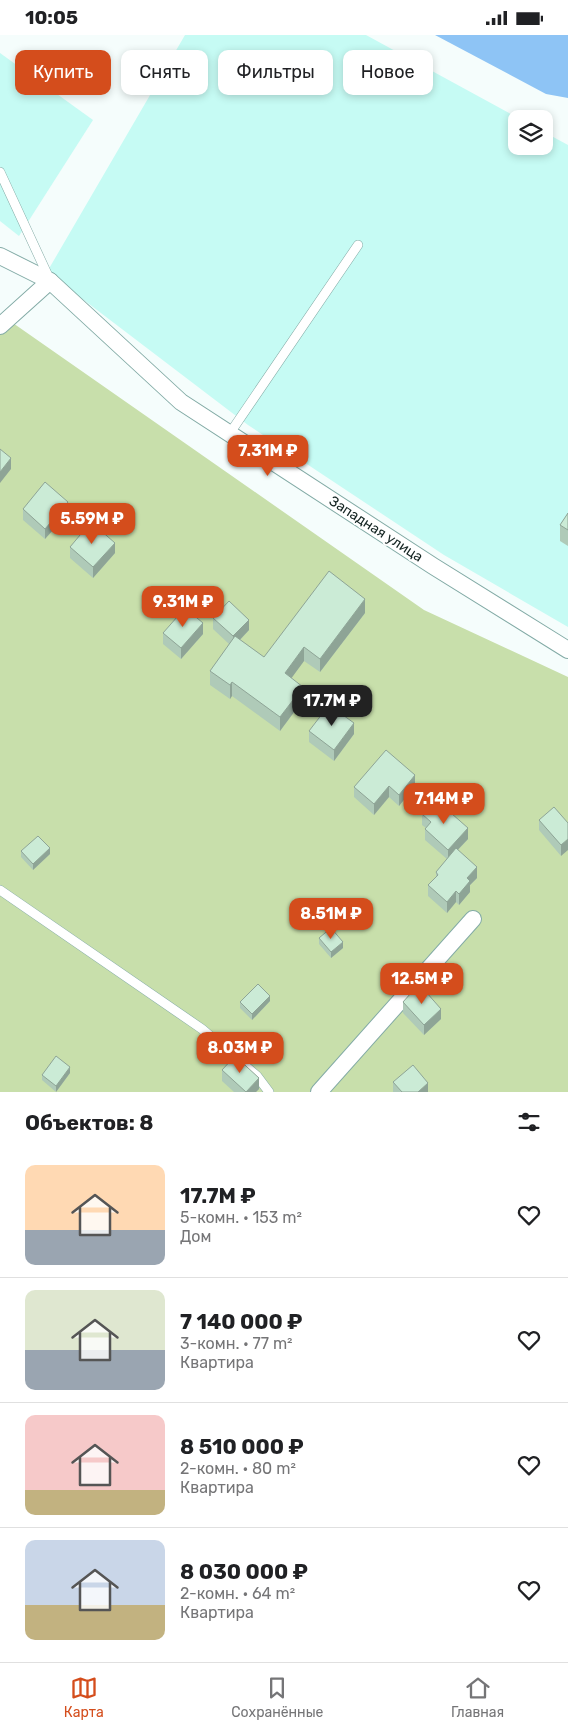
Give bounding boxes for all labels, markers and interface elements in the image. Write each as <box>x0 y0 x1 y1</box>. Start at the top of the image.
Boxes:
text: 10:05 <box>25 6 78 29</box>
chip: Купить <box>15 50 111 95</box>
chip: Снять <box>121 50 208 95</box>
chip: Фильтры <box>218 50 333 95</box>
chip: Новое <box>343 50 433 95</box>
map controls <box>508 110 553 155</box>
button: layers <box>508 110 553 155</box>
pin: 7.31M ₽ <box>222 435 314 477</box>
text: 7.31M ₽ <box>238 441 298 460</box>
street label: Западная улица <box>326 492 426 566</box>
pin: 5.59M ₽ <box>46 503 138 545</box>
text: 5.59M ₽ <box>60 509 124 528</box>
pin: 9.31M ₽ <box>137 585 229 628</box>
text: 9.31M ₽ <box>153 592 213 611</box>
pin: 17.7M ₽ <box>286 685 378 727</box>
text: 17.7M ₽ <box>303 691 361 710</box>
pin: 7.14M ₽ <box>398 783 490 825</box>
text: 7.14M ₽ <box>415 789 473 808</box>
pin: 8.51M ₽ <box>285 897 377 940</box>
text: 8.51M ₽ <box>300 904 362 923</box>
pin: 12.5M ₽ <box>376 963 468 1005</box>
text: 12.5M ₽ <box>391 969 453 988</box>
pin: 8.03M ₽ <box>194 1031 286 1074</box>
text: 8.03M ₽ <box>208 1038 272 1057</box>
icon: filters <box>515 1108 543 1136</box>
text: Объектов: 8 <box>25 1110 154 1135</box>
text: 17.7M ₽ <box>180 1183 256 1208</box>
icon: home <box>65 1185 125 1245</box>
icon: heart <box>515 1201 543 1229</box>
text: 5-комн. · 153 m² <box>180 1208 302 1227</box>
text: Дом <box>180 1227 211 1246</box>
text: 7 140 000 ₽ <box>180 1309 303 1334</box>
icon: home <box>65 1310 125 1370</box>
icon: heart <box>515 1326 543 1354</box>
text: 3-комн. · 77 m² <box>180 1334 293 1353</box>
text: Квартира <box>180 1353 254 1372</box>
text: 8 510 000 ₽ <box>180 1434 304 1459</box>
icon: home <box>65 1435 125 1495</box>
icon: heart <box>515 1451 543 1479</box>
text: 2-комн. · 80 m² <box>180 1459 296 1478</box>
text: Квартира <box>180 1478 254 1497</box>
text: 8 030 000 ₽ <box>180 1559 308 1584</box>
icon: home <box>65 1560 125 1620</box>
icon: heart <box>515 1576 543 1604</box>
text: 2-комн. · 64 m² <box>180 1584 295 1603</box>
text: Квартира <box>180 1603 254 1622</box>
tab: Карта <box>64 1674 104 1721</box>
tab: Сохранённые <box>231 1674 323 1721</box>
tab: Главная <box>451 1674 504 1721</box>

